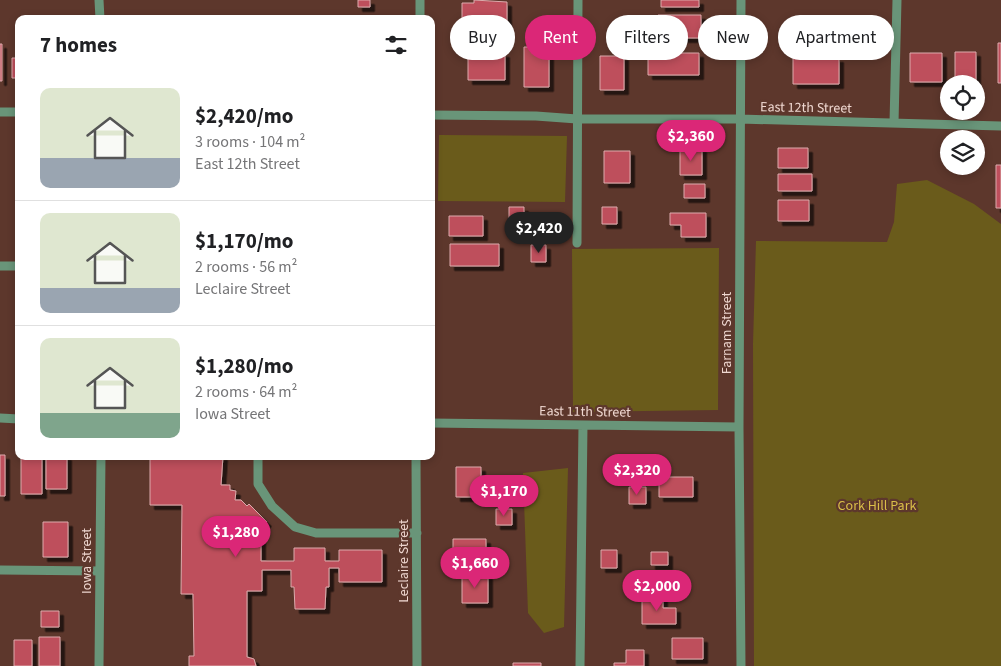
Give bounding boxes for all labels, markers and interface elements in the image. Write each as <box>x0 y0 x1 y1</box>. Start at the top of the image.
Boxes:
chip: Buy <box>450 15 515 60</box>
chip: Rent <box>525 15 596 60</box>
chip: Filters <box>606 15 688 60</box>
chip: New <box>698 15 768 60</box>
chip: Apartment <box>778 15 894 60</box>
text: 7 homes <box>40 30 117 60</box>
icon: filters <box>382 31 410 59</box>
map controls <box>940 75 985 175</box>
button: locate <box>940 75 985 120</box>
street label: East 12th Street <box>760 97 852 119</box>
text: $2,420/mo <box>195 101 294 131</box>
icon: home <box>80 108 140 168</box>
pin: $2,360 <box>650 120 732 162</box>
text: $2,360 <box>667 125 715 147</box>
button: layers <box>940 130 985 175</box>
text: 3 rooms · 104 m² <box>195 131 305 153</box>
text: East 12th Street <box>195 153 300 175</box>
pin: $2,420 <box>498 212 580 254</box>
text: $2,420 <box>515 217 563 239</box>
text: $1,170/mo <box>195 226 294 256</box>
icon: home <box>80 233 140 293</box>
text: 2 rooms · 56 m² <box>195 256 297 278</box>
text: Leclaire Street <box>195 278 291 300</box>
street label: Farnam Street <box>717 291 737 374</box>
text: $1,280/mo <box>195 351 294 381</box>
icon: home <box>80 358 140 418</box>
text: 2 rooms · 64 m² <box>195 381 297 403</box>
street label: East 11th Street <box>539 401 631 423</box>
text: Iowa Street <box>195 403 271 425</box>
pin: $2,320 <box>596 454 678 496</box>
text: $2,320 <box>613 459 661 481</box>
pin: $1,170 <box>463 474 545 517</box>
text: $1,170 <box>480 480 528 502</box>
park label: Cork Hill Park <box>838 496 916 516</box>
pin: $1,280 <box>195 516 277 558</box>
street label: Leclaire Street <box>394 519 414 603</box>
text: $1,280 <box>212 521 260 543</box>
street label: Iowa Street <box>77 528 97 594</box>
pin: $1,660 <box>434 546 516 589</box>
text: $1,660 <box>451 552 499 574</box>
pin: $2,000 <box>616 570 698 612</box>
text: $2,000 <box>633 575 681 597</box>

